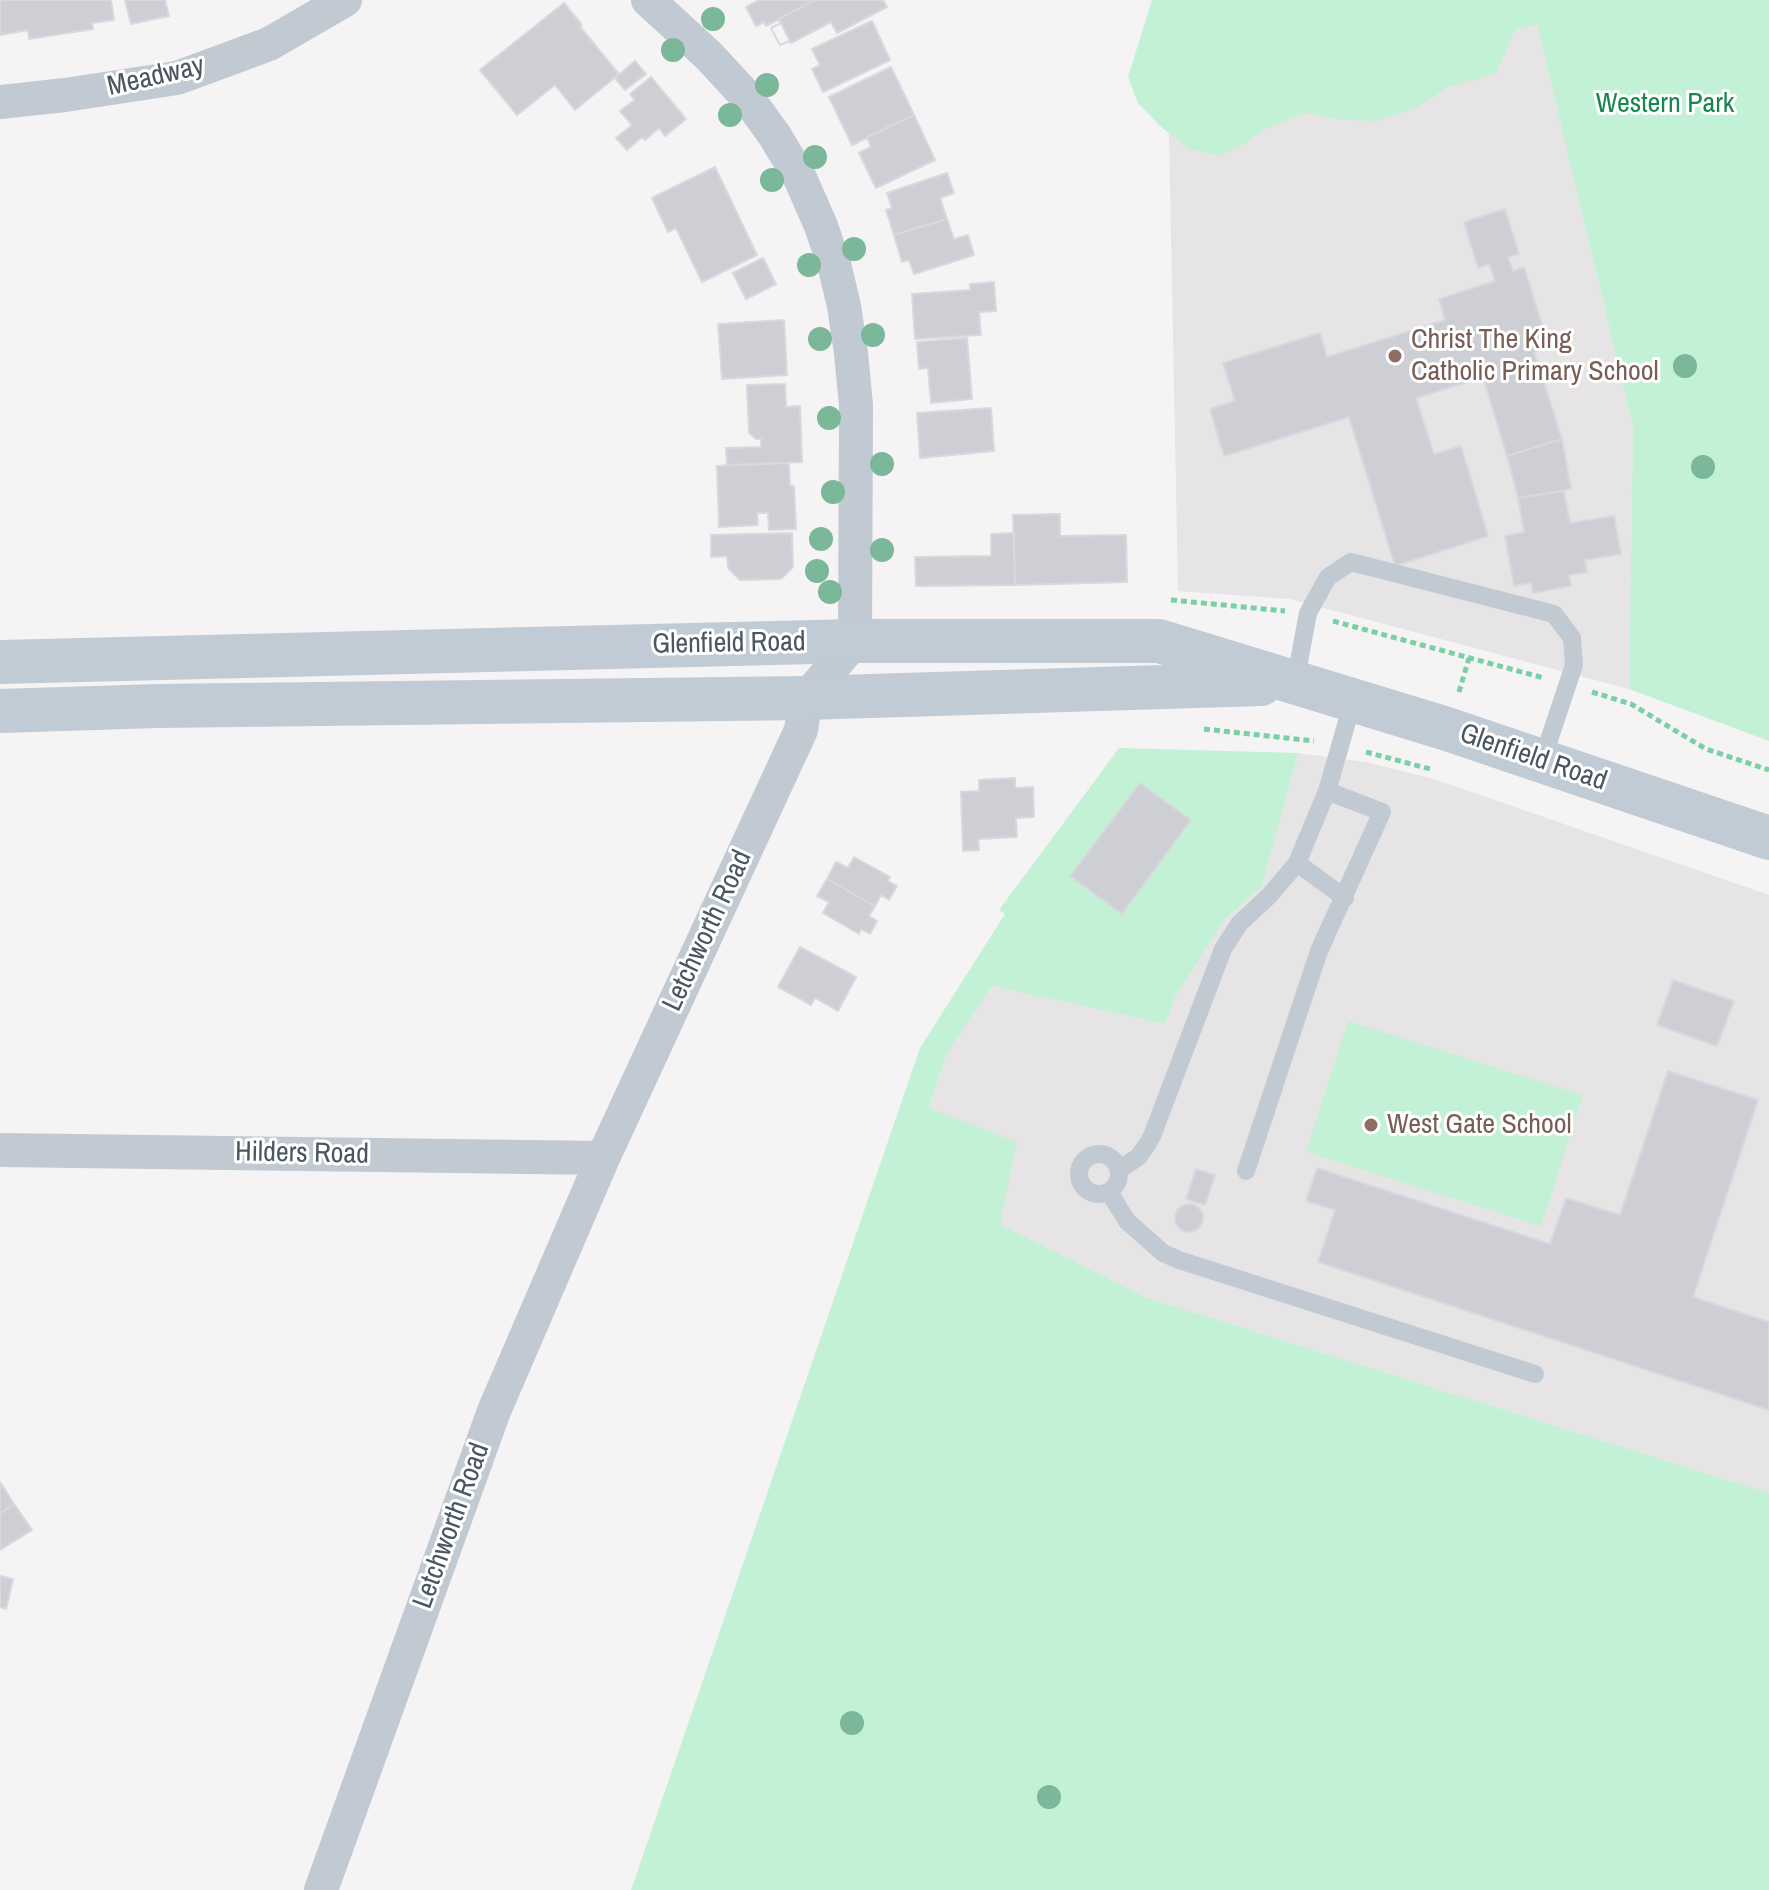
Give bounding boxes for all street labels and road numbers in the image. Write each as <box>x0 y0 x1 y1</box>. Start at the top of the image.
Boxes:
street label: Meadway <box>104 50 208 104</box>
street label: Glenfield Road <box>652 626 806 662</box>
street label: Glenfield Road <box>1455 717 1611 799</box>
street label: Letchworth Road <box>656 845 760 1017</box>
street label: Hilders Road <box>235 1136 369 1172</box>
street label: Letchworth Road <box>407 1439 497 1613</box>

